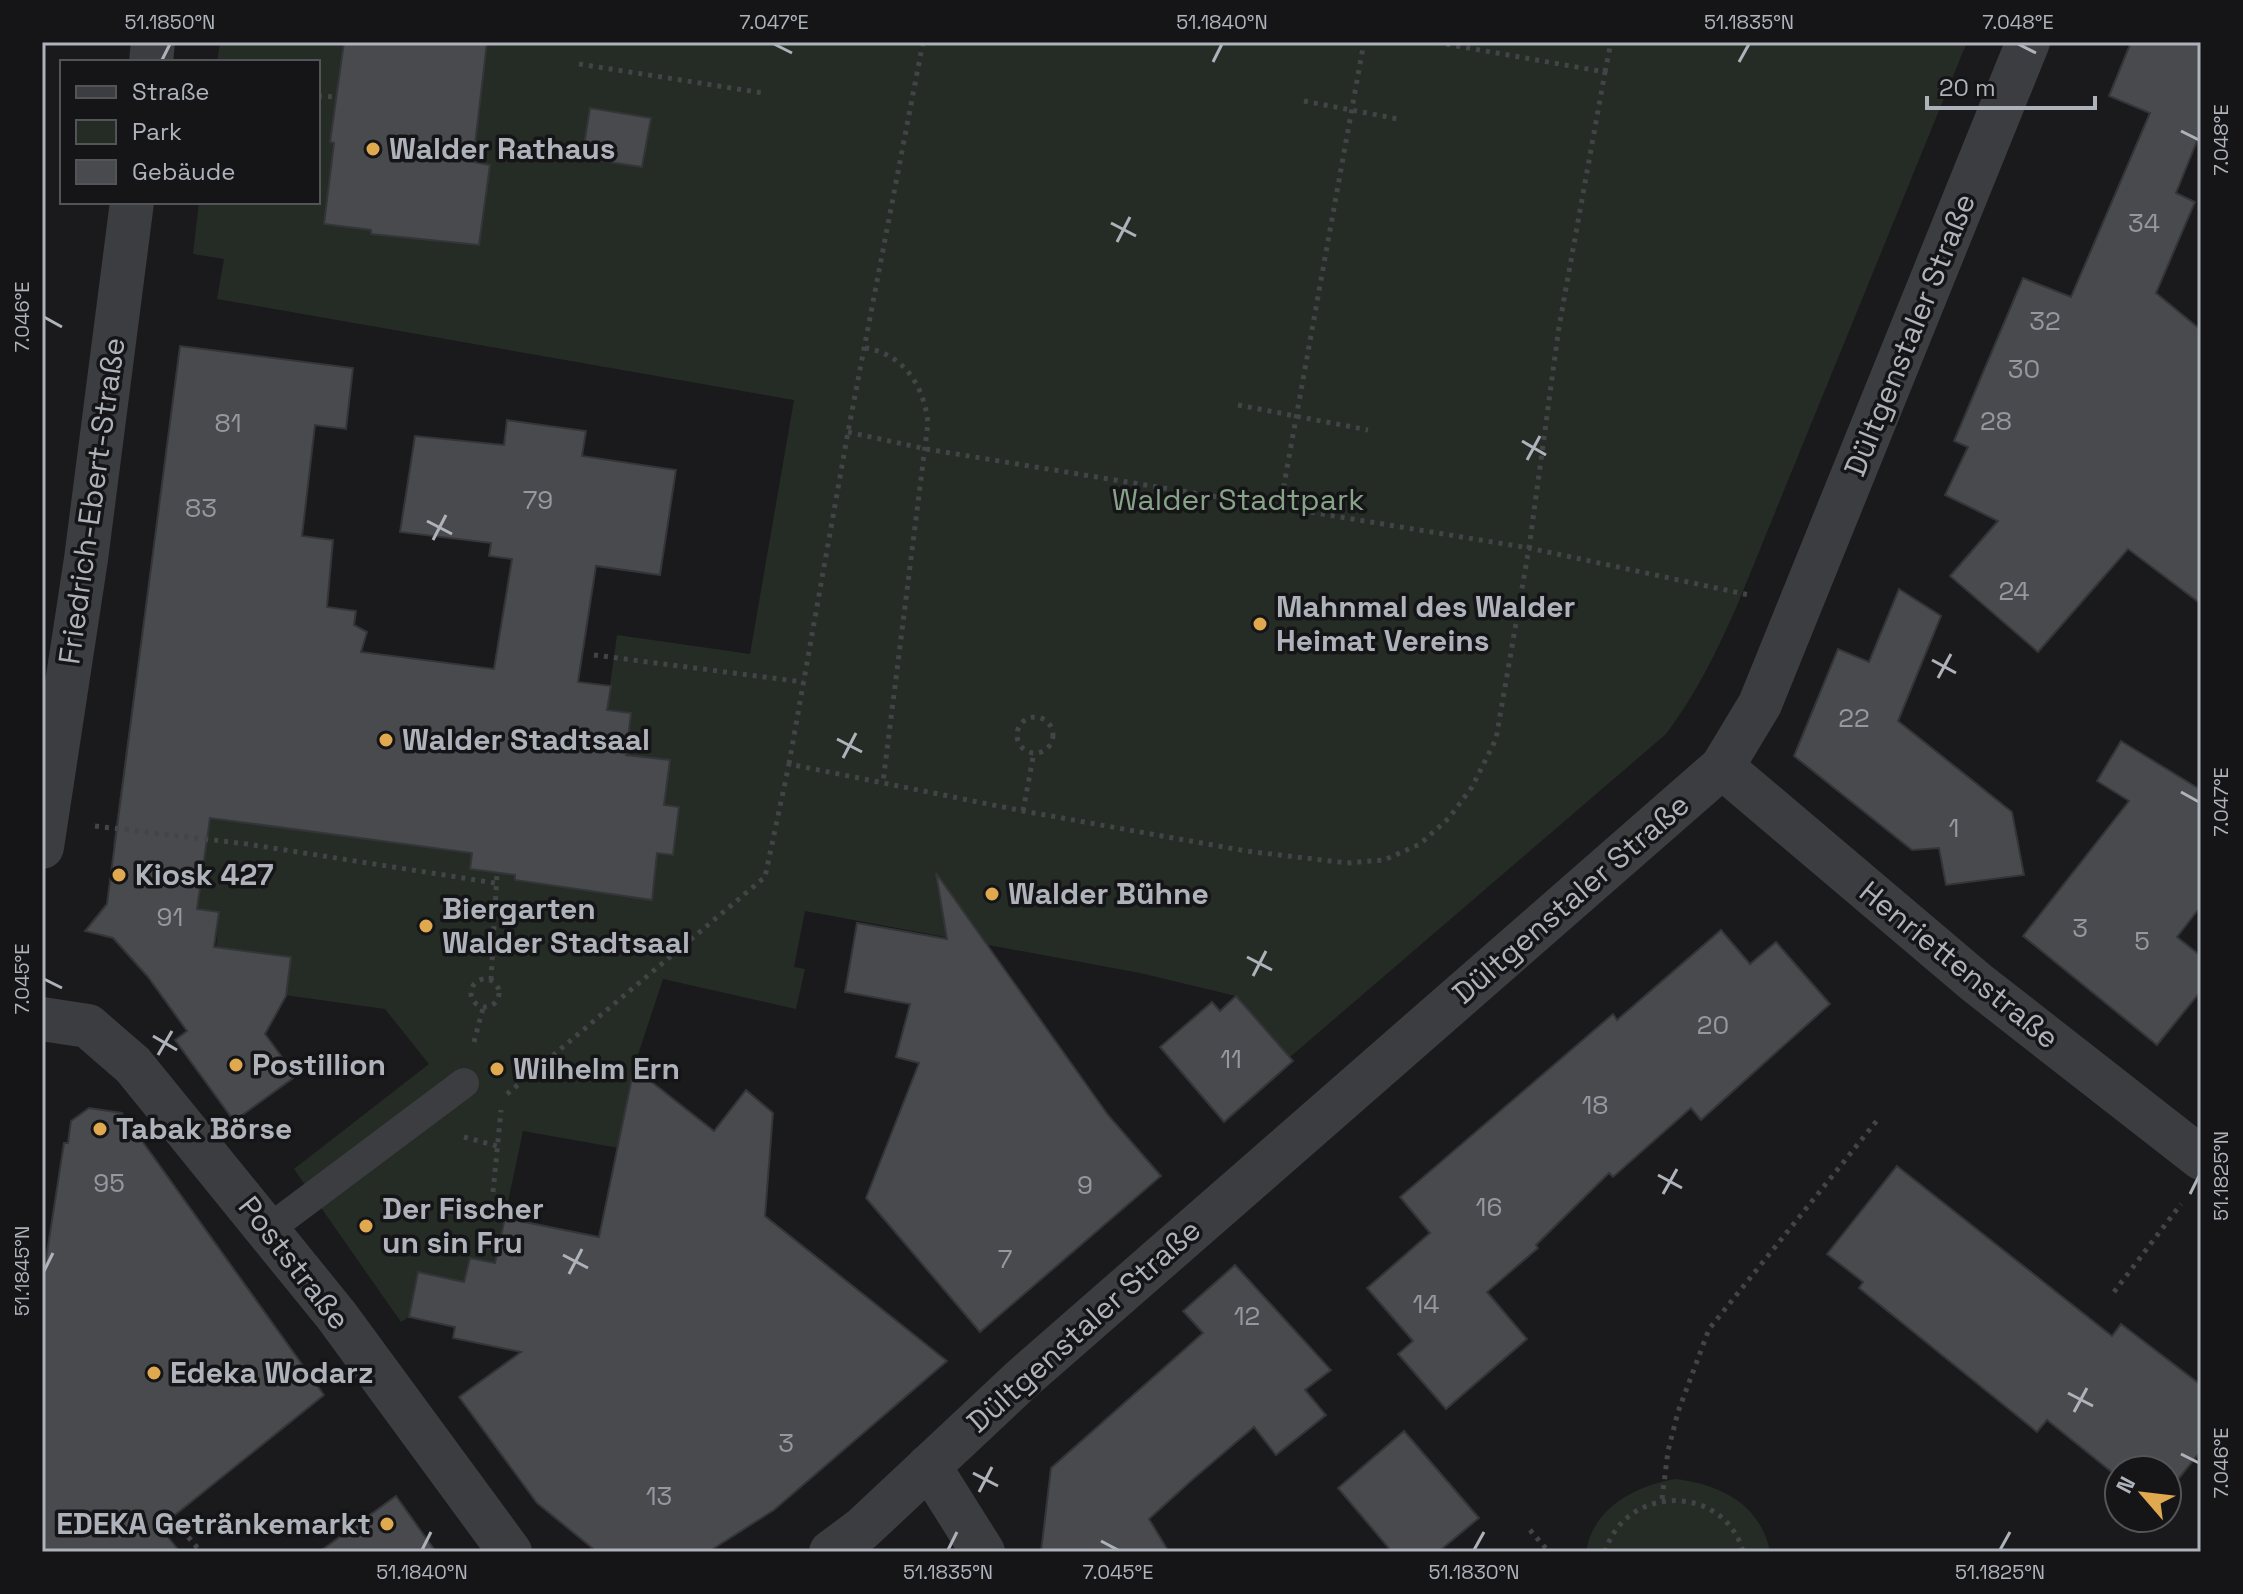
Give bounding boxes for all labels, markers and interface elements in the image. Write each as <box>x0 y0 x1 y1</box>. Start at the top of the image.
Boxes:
text: 51.1850°N <box>125 9 215 35</box>
text: 7.047°E <box>739 9 809 35</box>
text: 51.1840°N <box>1176 9 1268 35</box>
text: 51.1835°N <box>1704 9 1794 35</box>
text: 7.048°E <box>1982 9 2054 35</box>
legend <box>60 60 320 204</box>
scale bar <box>1927 60 2095 110</box>
text: 20 m <box>1939 72 1996 103</box>
text: Straße <box>132 76 209 107</box>
text: 7.048°E <box>2208 104 2234 176</box>
text: Park <box>132 116 182 147</box>
place label: Walder Rathaus <box>389 129 616 168</box>
marker: Walder Rathaus <box>364 140 382 158</box>
text: Gebäude <box>132 156 235 187</box>
street label: Dültgenstaler Straße <box>1835 188 1984 482</box>
house number: 34 <box>2128 206 2160 240</box>
text: 7.046°E <box>9 281 35 353</box>
house number: 32 <box>2029 304 2061 338</box>
street label: Friedrich-Ebert-Straße <box>49 335 134 667</box>
house number: 30 <box>2008 352 2040 386</box>
house number: 28 <box>1980 404 2012 438</box>
house number: 81 <box>214 406 242 440</box>
park label: Walder Stadtpark <box>1112 480 1364 519</box>
house number: 79 <box>523 483 553 517</box>
house number: 83 <box>185 491 217 525</box>
house number: 24 <box>1998 574 2030 608</box>
place label: Mahnmal des Walder Heimat Vereins <box>1276 587 1575 660</box>
marker: Mahnmal des Walder Heimat Vereins <box>1251 615 1269 633</box>
house number: 22 <box>1838 701 1870 735</box>
place label: Walder Stadtsaal <box>402 720 650 759</box>
marker: Walder Stadtsaal <box>377 731 395 749</box>
text: 7.047°E <box>2208 767 2234 837</box>
street label: Dültgenstaler Straße <box>1444 785 1697 1012</box>
house number: 1 <box>1949 811 1959 845</box>
place label: Kiosk 427 <box>135 855 274 894</box>
marker: Kiosk 427 <box>110 866 128 884</box>
street label: Henriettenstraße <box>1852 872 2067 1057</box>
place label: Walder Bühne <box>1008 874 1209 913</box>
marker: Walder Bühne <box>983 885 1001 903</box>
place label: Biergarten Walder Stadtsaal <box>442 889 690 962</box>
house number: 91 <box>157 900 183 934</box>
house number: 3 <box>2072 911 2088 945</box>
marker: Biergarten Walder Stadtsaal <box>417 917 435 935</box>
house number: 5 <box>2134 924 2150 958</box>
text: 7.045°E <box>9 944 35 1014</box>
house number: 20 <box>1697 1008 1729 1042</box>
house number: 11 <box>1220 1042 1242 1076</box>
place label: Postillion <box>252 1045 386 1084</box>
place label: Wilhelm Ern <box>513 1049 680 1088</box>
marker: Postillion <box>227 1056 245 1074</box>
marker: Wilhelm Ern <box>488 1060 506 1078</box>
house number: 18 <box>1581 1088 1609 1122</box>
place label: Tabak Börse <box>116 1109 292 1148</box>
marker: Tabak Börse <box>91 1120 109 1138</box>
text: 51.1825°N <box>2208 1131 2234 1221</box>
house number: 95 <box>93 1166 125 1200</box>
house number: 9 <box>1077 1168 1093 1202</box>
street label: Poststraße <box>230 1188 359 1337</box>
place label: Der Fischer un sin Fru <box>382 1189 544 1262</box>
house number: 16 <box>1476 1190 1502 1224</box>
street label: Dültgenstaler Straße <box>959 1210 1209 1441</box>
marker: Der Fischer un sin Fru <box>357 1217 375 1235</box>
text: 51.1845°N <box>9 1226 35 1316</box>
house number: 7 <box>998 1242 1012 1276</box>
house number: 14 <box>1412 1287 1440 1321</box>
house number: 12 <box>1234 1299 1260 1333</box>
place label: Edeka Wodarz <box>170 1353 374 1392</box>
marker: Edeka Wodarz <box>145 1364 163 1382</box>
house number: 3 <box>778 1426 794 1460</box>
text: 7.046°E <box>2208 1427 2234 1499</box>
north arrow <box>2103 1454 2183 1534</box>
text: N <box>2110 1472 2141 1498</box>
house number: 13 <box>646 1479 672 1513</box>
place label: EDEKA Getränkemarkt <box>56 1504 371 1543</box>
marker: EDEKA Getränkemarkt <box>378 1515 396 1533</box>
text: 51.1840°N <box>376 1559 468 1585</box>
text: 51.1835°N <box>903 1559 993 1585</box>
text: 7.045°E <box>1083 1559 1153 1585</box>
text: 51.1830°N <box>1429 1559 1519 1585</box>
text: 51.1825°N <box>1955 1559 2045 1585</box>

